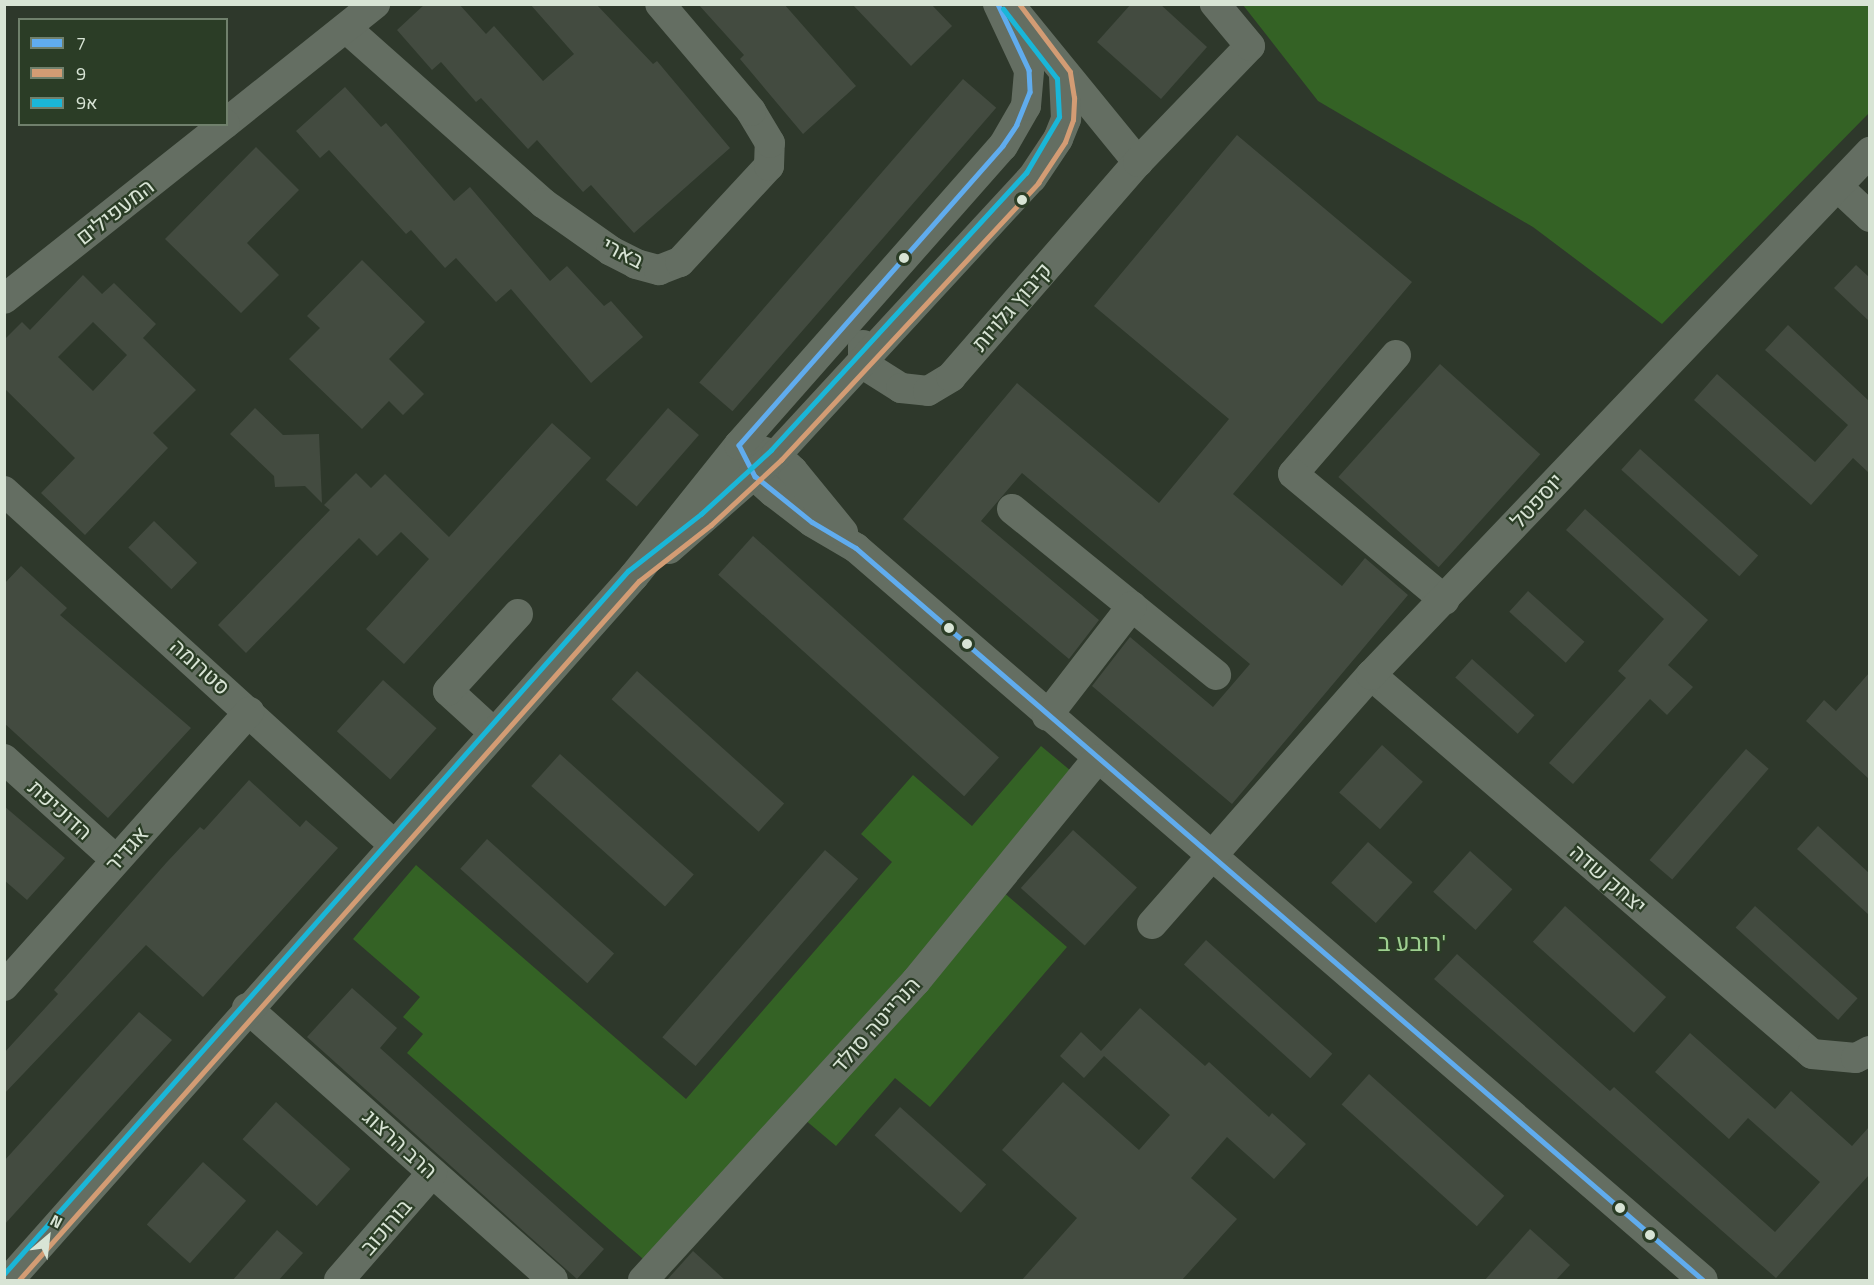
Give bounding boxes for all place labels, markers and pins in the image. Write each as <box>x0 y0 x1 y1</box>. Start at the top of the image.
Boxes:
unlabelled marker <box>1016 194 1028 206</box>
unlabelled marker <box>898 252 910 264</box>
unlabelled marker <box>943 622 955 634</box>
unlabelled marker <box>961 638 973 650</box>
unlabelled marker <box>1614 1202 1626 1214</box>
unlabelled marker <box>1644 1229 1656 1241</box>

